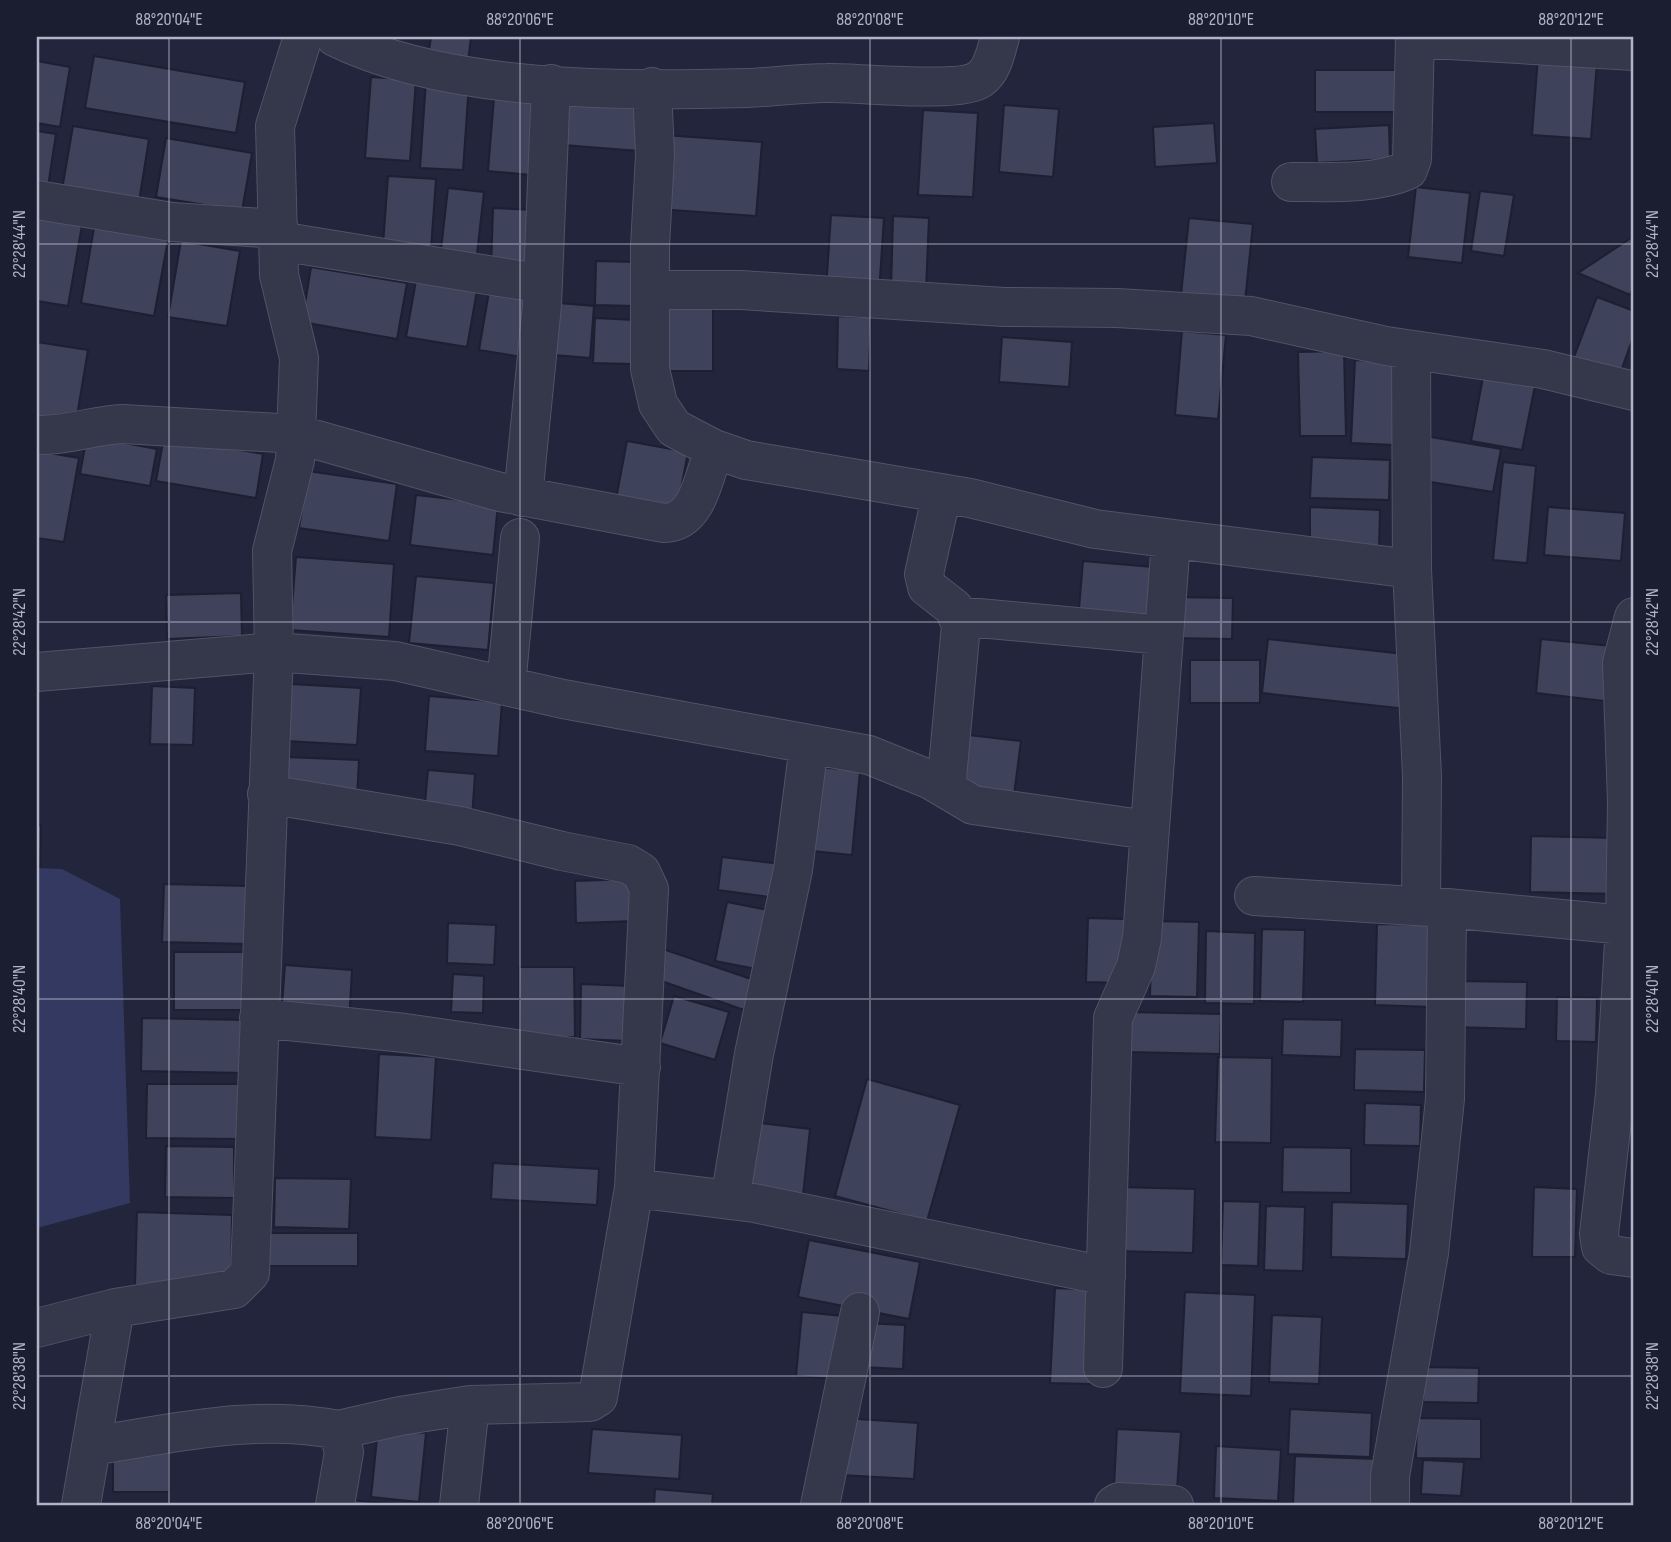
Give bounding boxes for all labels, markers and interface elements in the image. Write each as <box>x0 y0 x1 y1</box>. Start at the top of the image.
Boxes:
text: 88°20'04"E <box>135 9 203 30</box>
text: 88°20'06"E <box>486 9 554 30</box>
text: 88°20'08"E <box>836 9 904 30</box>
text: 88°20'10"E <box>1188 9 1254 30</box>
text: 88°20'12"E <box>1538 9 1604 30</box>
text: 22°28'44"N <box>9 210 30 278</box>
text: 22°28'44"N <box>1642 210 1663 278</box>
text: 22°28'42"N <box>9 588 30 656</box>
text: 22°28'42"N <box>1642 588 1663 656</box>
text: 22°28'40"N <box>9 965 30 1033</box>
text: 22°28'40"N <box>1642 965 1663 1033</box>
text: 22°28'38"N <box>9 1342 30 1410</box>
text: 22°28'38"N <box>1642 1342 1663 1410</box>
text: 88°20'04"E <box>135 1513 203 1534</box>
text: 88°20'06"E <box>486 1513 554 1534</box>
text: 88°20'08"E <box>836 1513 904 1534</box>
text: 88°20'10"E <box>1188 1513 1254 1534</box>
text: 88°20'12"E <box>1538 1513 1604 1534</box>

